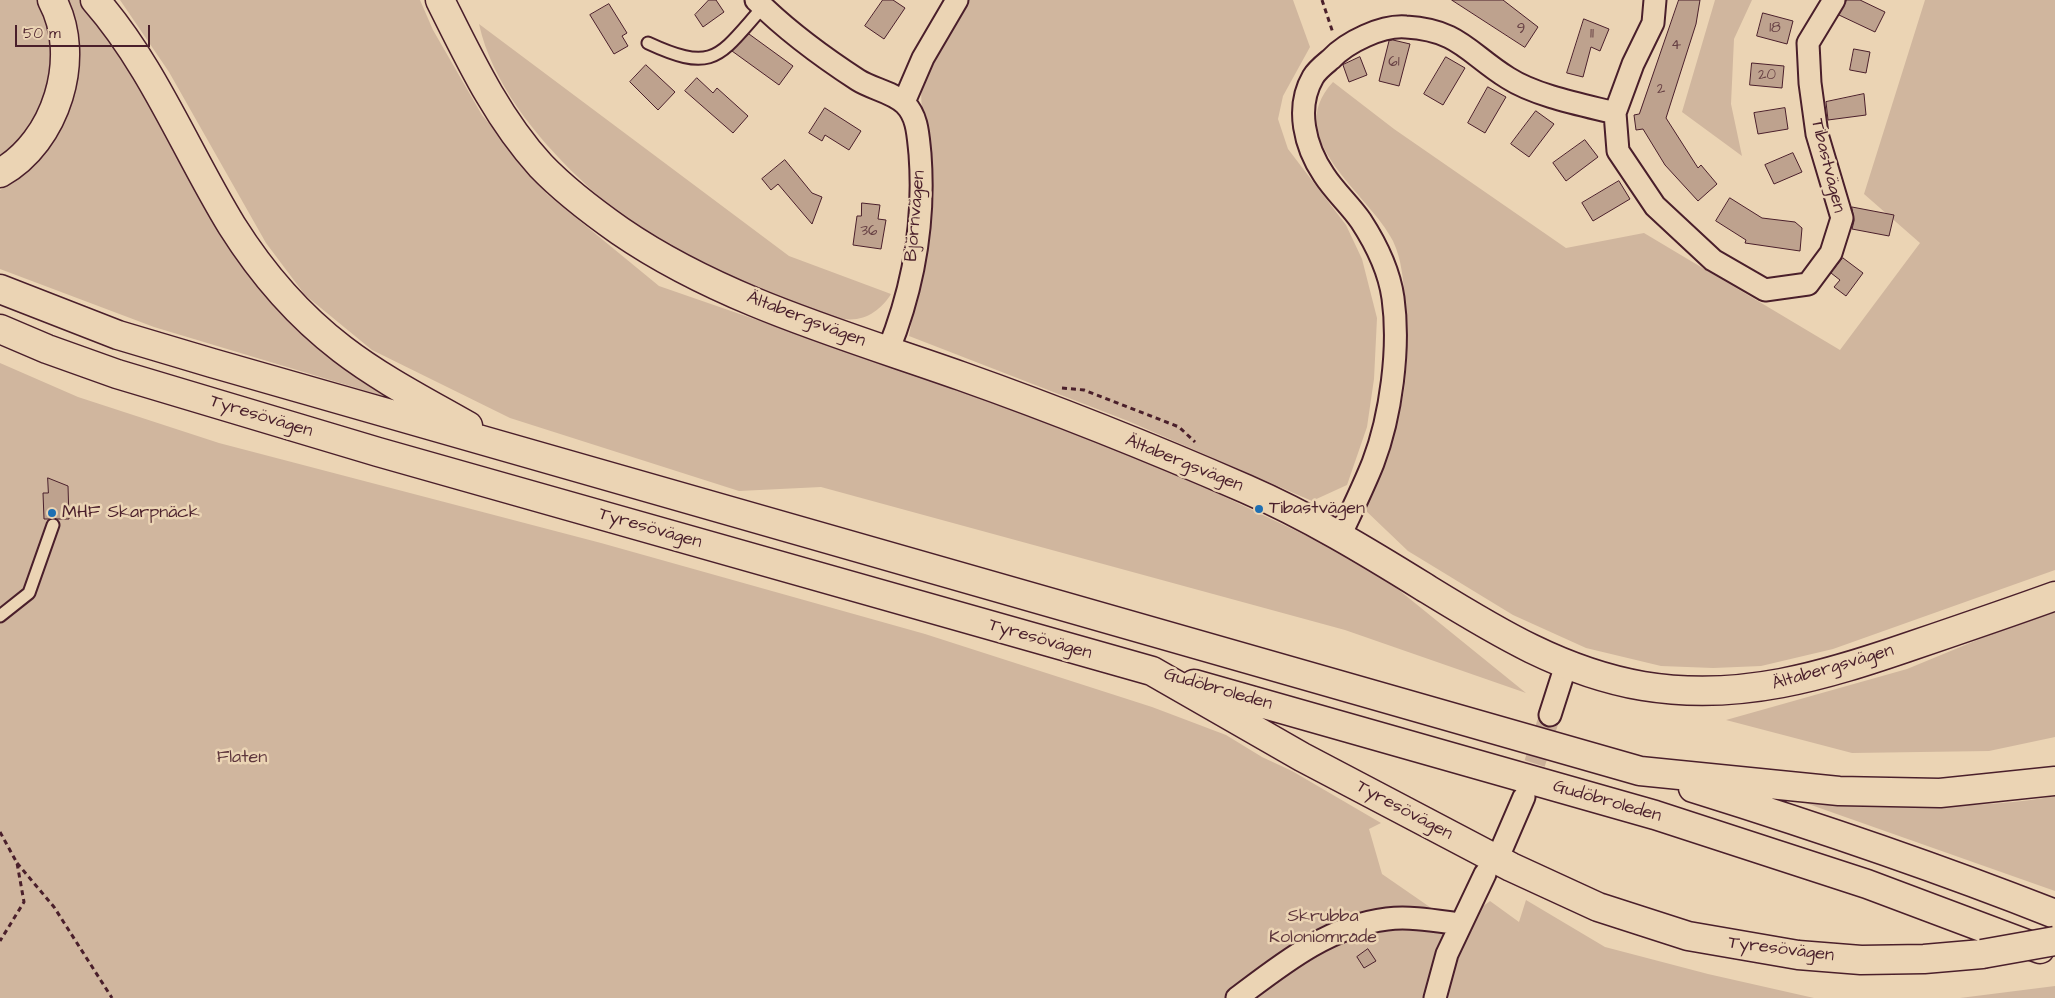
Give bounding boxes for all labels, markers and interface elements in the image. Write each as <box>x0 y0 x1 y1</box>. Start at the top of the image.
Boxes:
scale bar <box>18 15 152 47</box>
house number: 18 <box>1769 20 1781 38</box>
house number: 9 <box>1517 21 1525 39</box>
text: 50 m <box>23 23 61 44</box>
house number: 11 <box>1590 26 1594 44</box>
house number: 4 <box>1671 37 1681 55</box>
house number: 61 <box>1388 54 1400 72</box>
house number: 20 <box>1758 67 1776 85</box>
house number: 2 <box>1657 81 1665 99</box>
street label: Tibastvägen <box>1805 117 1849 215</box>
street label: Björnvägen <box>901 169 931 263</box>
house number: 36 <box>860 223 878 241</box>
street label: Ältabergsvägen <box>744 287 868 353</box>
street label: Tyresövägen <box>207 391 315 443</box>
street label: Ältabergsvägen <box>1122 430 1246 498</box>
place label: Tibastvägen <box>1269 498 1365 520</box>
place label: MHF Skarpnäck <box>62 502 200 524</box>
marker: Tibastvägen <box>1253 503 1265 515</box>
street label: Tyresövägen <box>596 504 704 554</box>
marker: MHF Skarpnäck <box>46 507 58 519</box>
street label: Tyresövägen <box>986 615 1094 665</box>
street label: Ältabergsvägen <box>1770 640 1896 696</box>
street label: Gudöbroleden <box>1161 664 1275 716</box>
park label: Flaten <box>217 747 267 769</box>
street label: Tyresövägen <box>1352 776 1456 846</box>
street label: Gudöbroleden <box>1550 776 1664 828</box>
park label: Skrubba Koloniområde <box>1269 906 1377 949</box>
street label: Tyresövägen <box>1727 933 1835 967</box>

